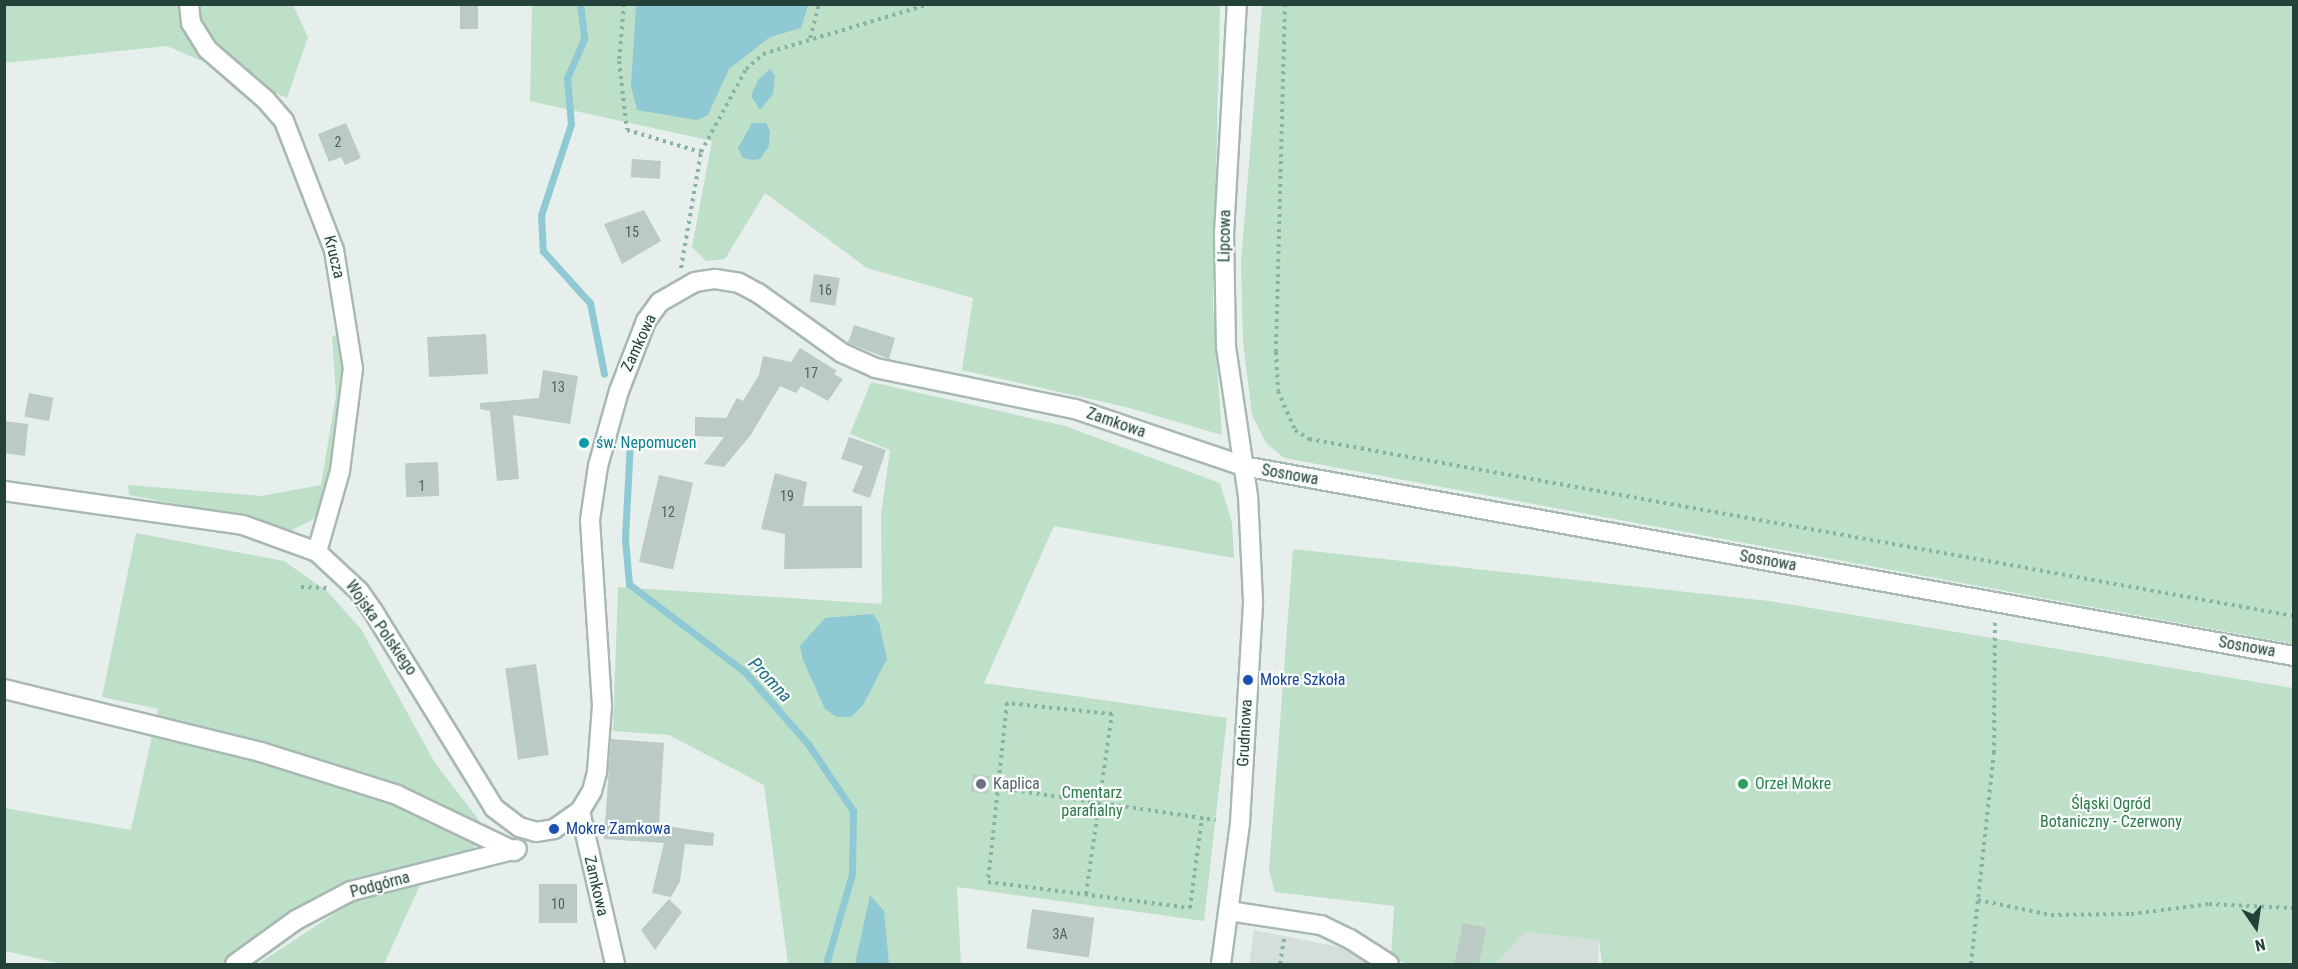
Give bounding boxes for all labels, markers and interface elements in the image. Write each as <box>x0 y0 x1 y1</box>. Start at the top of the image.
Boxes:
house number: 2 <box>335 134 341 150</box>
street label: Lipcowa <box>1215 210 1235 262</box>
house number: 15 <box>625 224 639 240</box>
street label: Krucza <box>319 234 349 280</box>
house number: 16 <box>818 282 832 298</box>
street label: Zamkowa <box>617 311 661 375</box>
house number: 17 <box>804 365 818 381</box>
house number: 13 <box>551 379 565 395</box>
street label: Zamkowa <box>1084 404 1148 442</box>
place label: św. Nepomucen <box>596 433 696 453</box>
marker: św. Nepomucen <box>577 436 591 450</box>
street label: Sosnowa <box>1260 461 1320 489</box>
house number: 1 <box>419 478 425 494</box>
house number: 19 <box>780 488 794 504</box>
house number: 12 <box>661 504 675 520</box>
street label: Sosnowa <box>1738 547 1798 575</box>
street label: Wojska Polskiego <box>341 577 421 679</box>
street label: Sosnowa <box>2217 633 2277 661</box>
water label: Promna <box>744 653 796 707</box>
place label: Mokre Szkoła <box>1260 670 1345 690</box>
marker: Mokre Szkoła <box>1241 673 1255 687</box>
street label: Grudniowa <box>1234 699 1256 767</box>
place label: Kaplica <box>993 774 1040 794</box>
place label: Orzeł Mokre <box>1755 774 1831 794</box>
marker: Kaplica <box>974 777 988 791</box>
marker: Orzeł Mokre <box>1736 777 1750 791</box>
park label: Cmentarz parafialny <box>1061 783 1123 821</box>
park label: Śląski Ogród Botaniczny - Czerwony <box>2040 794 2182 832</box>
place label: Mokre Zamkowa <box>566 819 671 839</box>
marker: Mokre Zamkowa <box>547 822 561 836</box>
street label: Zamkowa <box>580 854 612 918</box>
street label: Podgórna <box>348 868 412 902</box>
house number: 10 <box>551 896 565 912</box>
north arrow <box>2226 897 2286 957</box>
house number: 3A <box>1053 926 1067 942</box>
text: N <box>2253 935 2267 955</box>

